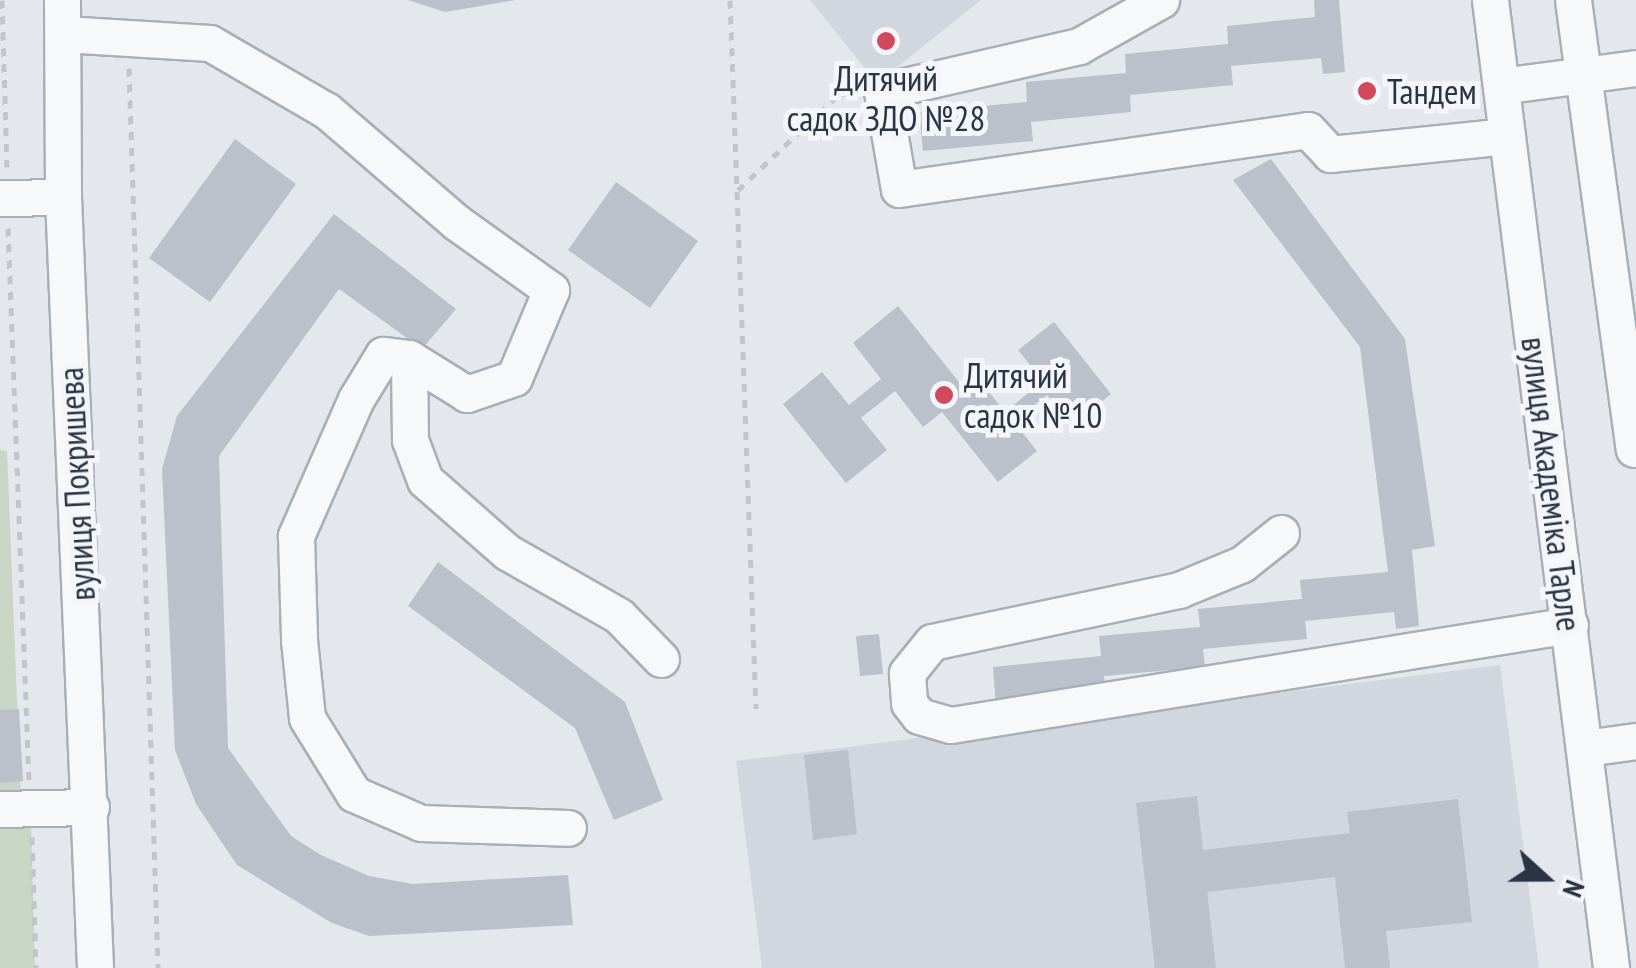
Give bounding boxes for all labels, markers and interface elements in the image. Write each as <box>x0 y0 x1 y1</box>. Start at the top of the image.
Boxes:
marker: Дитячий садок ЗДО №28 <box>875 30 897 52</box>
place label: Дитячий садок ЗДО №28 <box>787 57 985 139</box>
place label: Тандем <box>1387 70 1477 112</box>
marker: Тандем <box>1356 80 1378 102</box>
street label: вулиця Академіка Тарле <box>1513 334 1591 634</box>
place label: Дитячий садок №10 <box>964 354 1102 436</box>
street label: вулиця Покришева <box>49 366 103 602</box>
marker: Дитячий садок №10 <box>933 384 955 406</box>
north arrow <box>1496 828 1596 928</box>
text: N <box>1554 875 1594 903</box>

